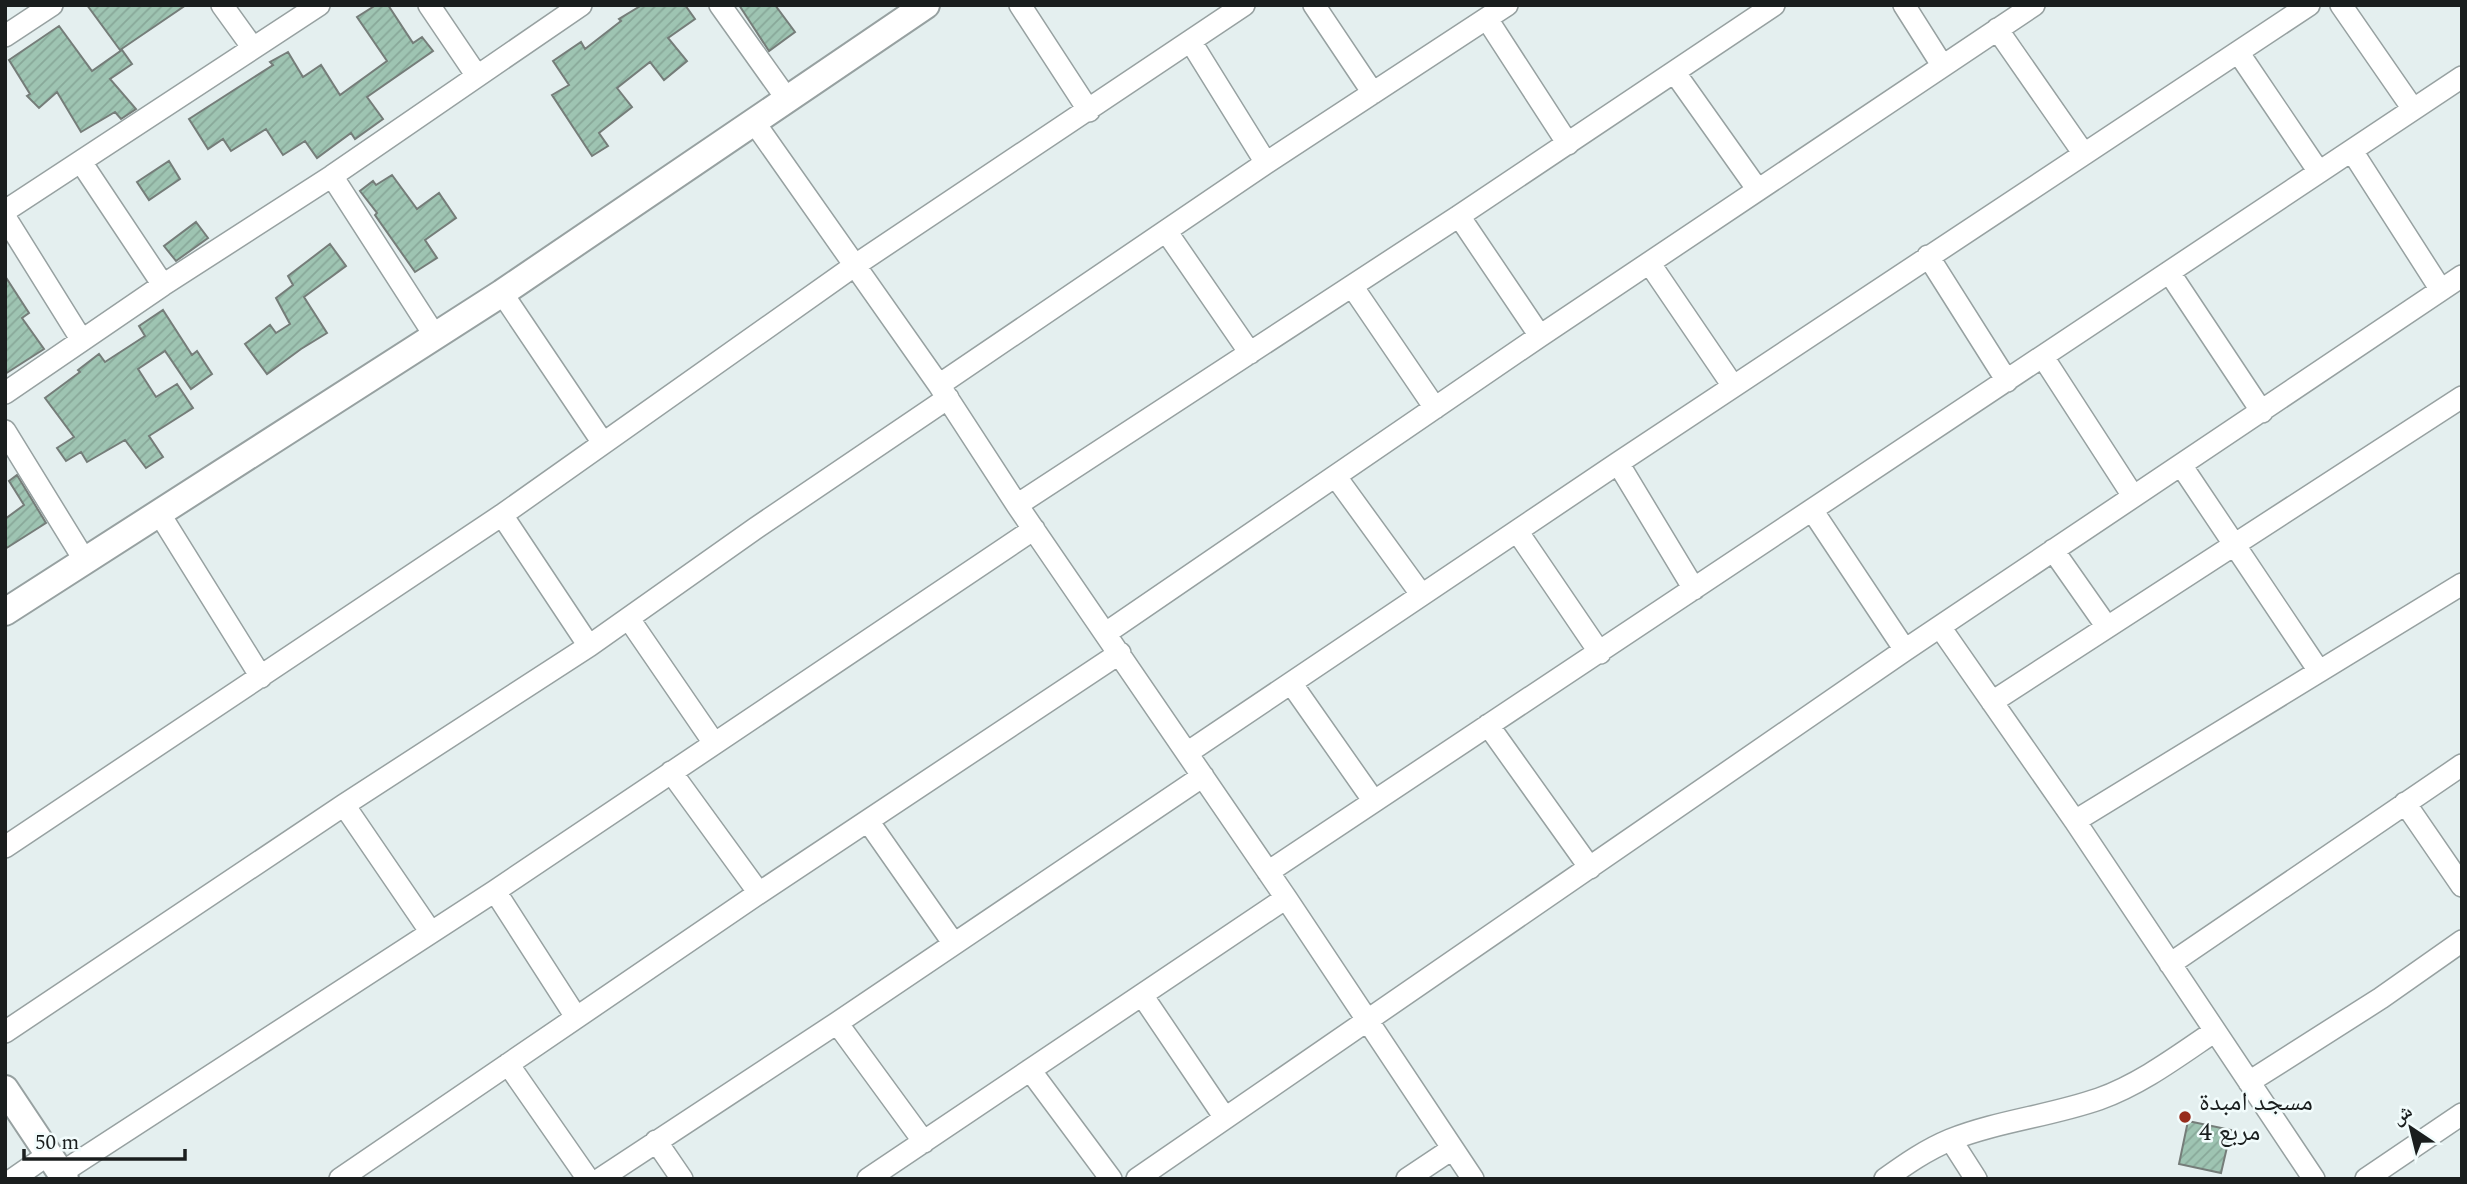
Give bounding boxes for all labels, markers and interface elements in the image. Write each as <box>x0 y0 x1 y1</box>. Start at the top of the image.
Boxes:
place label: مسجد امبدة مربع 4 <box>2199 1082 2313 1152</box>
north arrow <box>2376 1093 2446 1163</box>
text: ش <box>2386 1098 2419 1133</box>
marker: مسجد امبدة مربع 4 <box>2177 1109 2193 1125</box>
scale bar <box>24 1118 186 1162</box>
text: 50 m <box>35 1127 79 1159</box>

